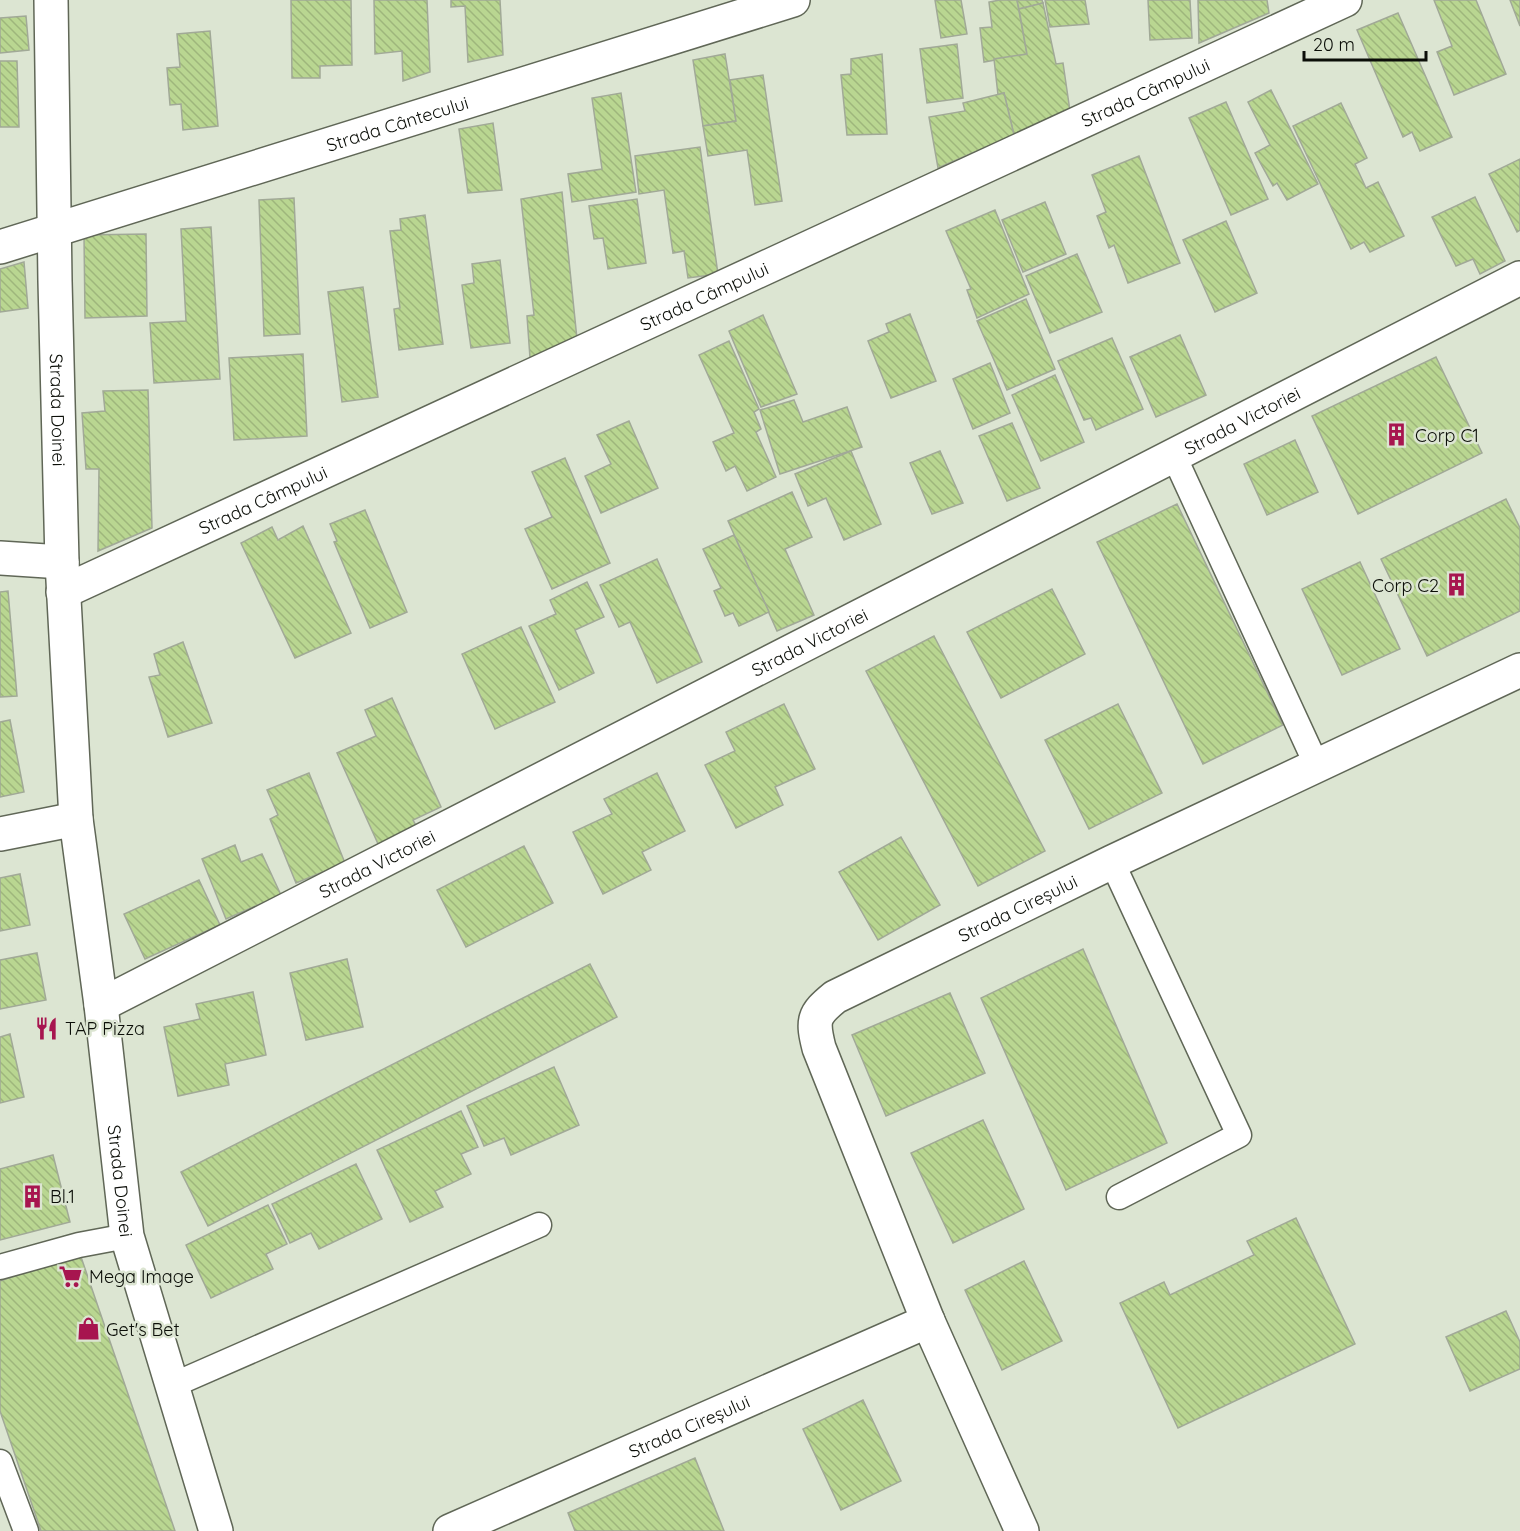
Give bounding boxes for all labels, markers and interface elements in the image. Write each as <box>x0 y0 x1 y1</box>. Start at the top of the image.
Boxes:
scale bar <box>1304 24 1426 62</box>
text: 20 m <box>1313 33 1355 56</box>
street label: Strada Câmpului <box>1077 53 1213 132</box>
street label: Strada Cântecului <box>323 90 471 156</box>
street label: Strada Câmpului <box>636 256 772 336</box>
street label: Strada Doinei <box>45 353 71 467</box>
street label: Strada Victoriei <box>1180 381 1304 460</box>
building icon: Corp C1 <box>1384 422 1410 448</box>
place label: Corp C1 <box>1415 424 1479 447</box>
street label: Strada Câmpului <box>195 460 331 539</box>
building icon: Corp C2 <box>1444 572 1470 598</box>
place label: Corp C2 <box>1372 574 1439 597</box>
street label: Strada Victoriei <box>747 603 871 681</box>
street label: Strada Victoriei <box>315 824 439 903</box>
street label: Strada Cireșului <box>954 869 1081 947</box>
restaurant icon: TAP Pizza <box>34 1015 60 1041</box>
place label: TAP Pizza <box>65 1017 145 1040</box>
street label: Strada Doinei <box>103 1123 139 1238</box>
building icon: Bl.1 <box>19 1183 45 1209</box>
place label: Bl.1 <box>50 1185 75 1208</box>
supermarket icon: Mega Image <box>58 1263 84 1289</box>
place label: Mega Image <box>89 1265 194 1288</box>
shop icon: Get's Bet <box>75 1316 101 1342</box>
place label: Get's Bet <box>106 1318 180 1341</box>
street label: Strada Cireșului <box>625 1389 753 1463</box>

